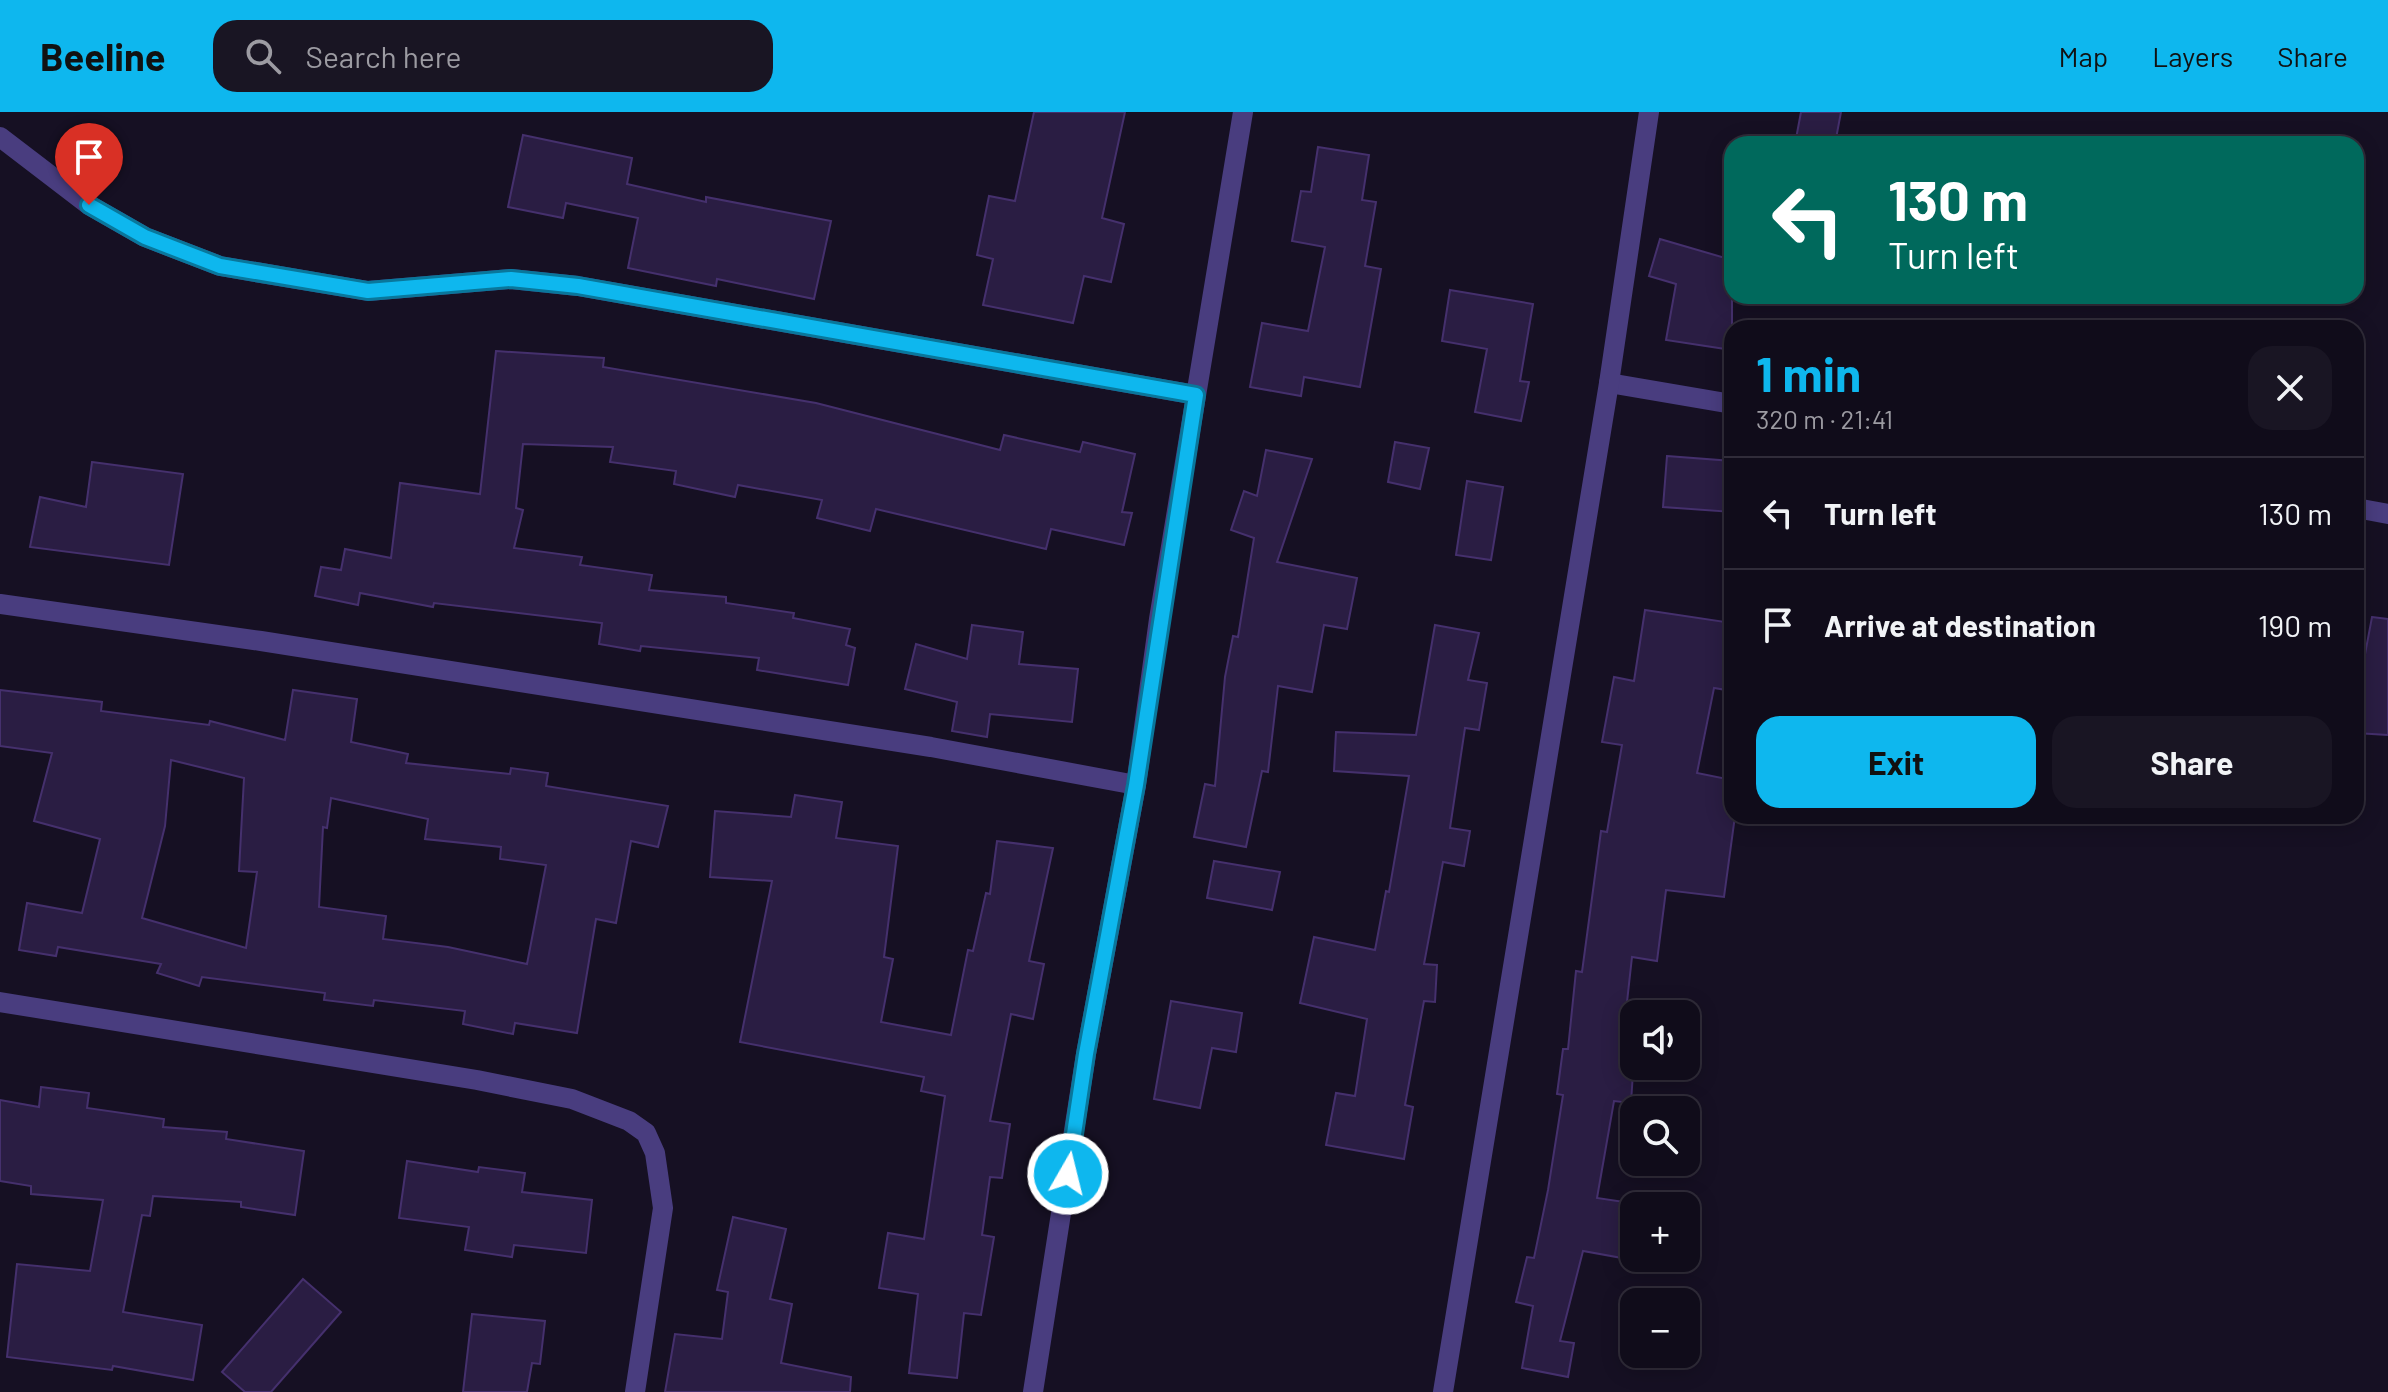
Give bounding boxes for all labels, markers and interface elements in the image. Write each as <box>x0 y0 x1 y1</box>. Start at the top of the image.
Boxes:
search box <box>213 20 773 92</box>
text: Beeline <box>40 33 165 79</box>
icon: search <box>241 34 285 78</box>
text: Search here <box>305 38 461 74</box>
text: Map <box>2058 39 2108 73</box>
text: Layers <box>2152 39 2233 73</box>
text: Share <box>2277 39 2348 73</box>
pin <box>55 123 123 205</box>
icon: arrive <box>67 135 111 179</box>
text: 130 m <box>1888 165 2028 232</box>
icon: left <box>1756 168 1860 272</box>
text: Turn left <box>1888 233 2019 276</box>
text: 1 min <box>1756 344 1861 402</box>
button: close <box>2248 346 2332 430</box>
text: 320 m · 21:41 <box>1756 403 1893 434</box>
icon: left <box>1756 491 1800 535</box>
text: Turn left <box>1824 495 1937 531</box>
text: 130 m <box>2258 495 2332 531</box>
icon: arrive <box>1756 603 1800 647</box>
text: Arrive at destination <box>1824 607 2096 643</box>
text: 190 m <box>2258 607 2332 643</box>
button: Exit <box>1756 716 2036 808</box>
button: Share <box>2052 716 2332 808</box>
map controls <box>1620 1000 1700 1368</box>
button: sound <box>1620 1000 1700 1080</box>
button: search <box>1620 1096 1700 1176</box>
position arrow <box>1026 1132 1110 1216</box>
button: + <box>1620 1192 1700 1272</box>
button: − <box>1620 1288 1700 1368</box>

